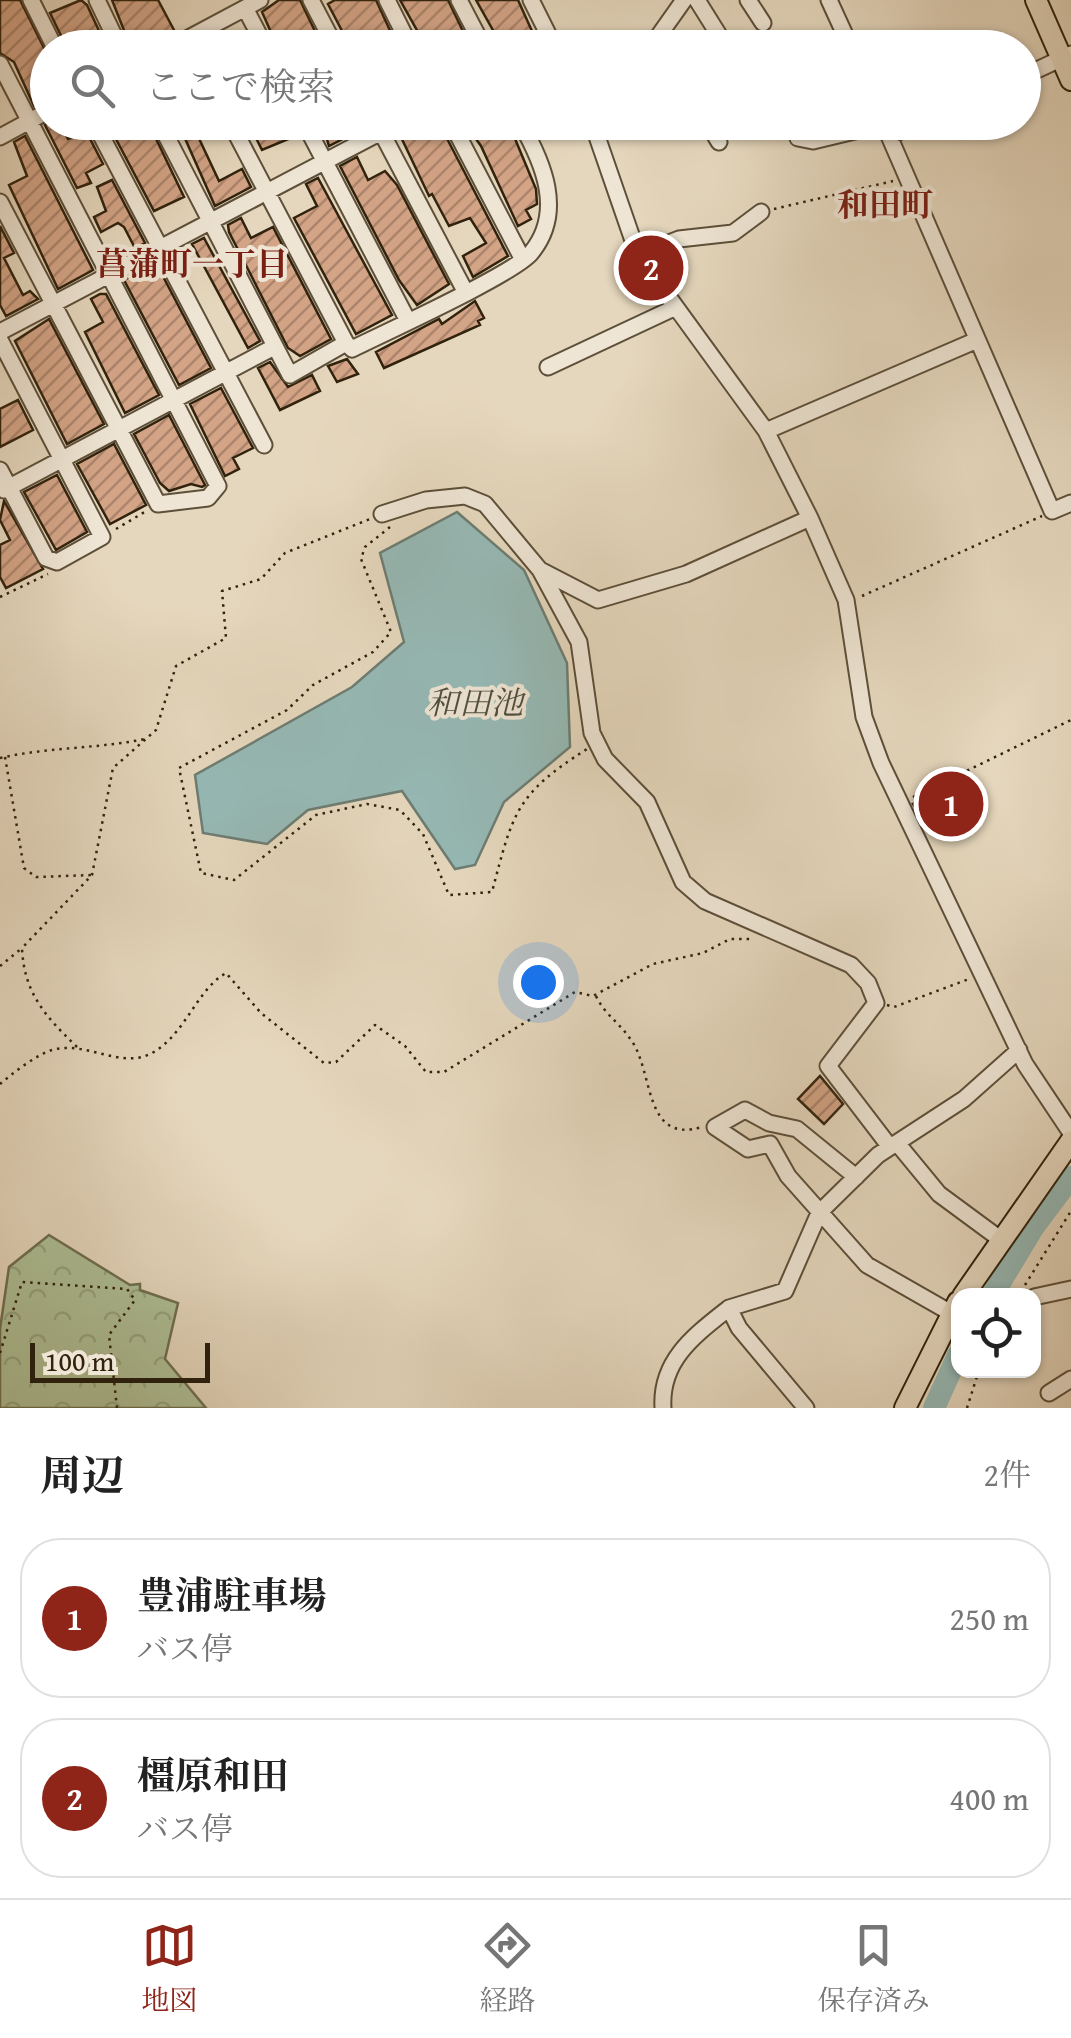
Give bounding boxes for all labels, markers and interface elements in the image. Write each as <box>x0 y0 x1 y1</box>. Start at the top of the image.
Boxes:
search box <box>30 30 1041 140</box>
icon: search <box>65 58 120 113</box>
text: ここで検索 <box>145 58 335 114</box>
district label: 和田町 <box>837 181 933 228</box>
pin: 2 <box>618 230 684 306</box>
district label: 菖蒲町一丁目 <box>96 240 288 287</box>
water label: 和田池 <box>427 679 526 726</box>
pin: 1 <box>918 766 984 842</box>
your location <box>513 957 564 1008</box>
map controls <box>951 1288 1041 1378</box>
button: locate <box>951 1288 1041 1378</box>
scale bar <box>30 1338 210 1382</box>
text: 100 m <box>45 1340 114 1381</box>
text: 周辺 <box>40 1444 124 1505</box>
text: 2件 <box>984 1451 1031 1498</box>
text: 豊浦駐車場 <box>137 1567 327 1623</box>
text: 1 <box>66 1595 83 1642</box>
text: 250 m <box>950 1595 1029 1642</box>
text: バス停 <box>137 1625 233 1672</box>
text: 橿原和田 <box>137 1747 289 1803</box>
text: 2 <box>66 1775 83 1822</box>
text: 400 m <box>950 1775 1029 1822</box>
text: バス停 <box>137 1805 233 1852</box>
tab: 地図 <box>141 1918 197 2020</box>
tab: 経路 <box>479 1918 536 2020</box>
tab: 保存済み <box>818 1918 930 2020</box>

